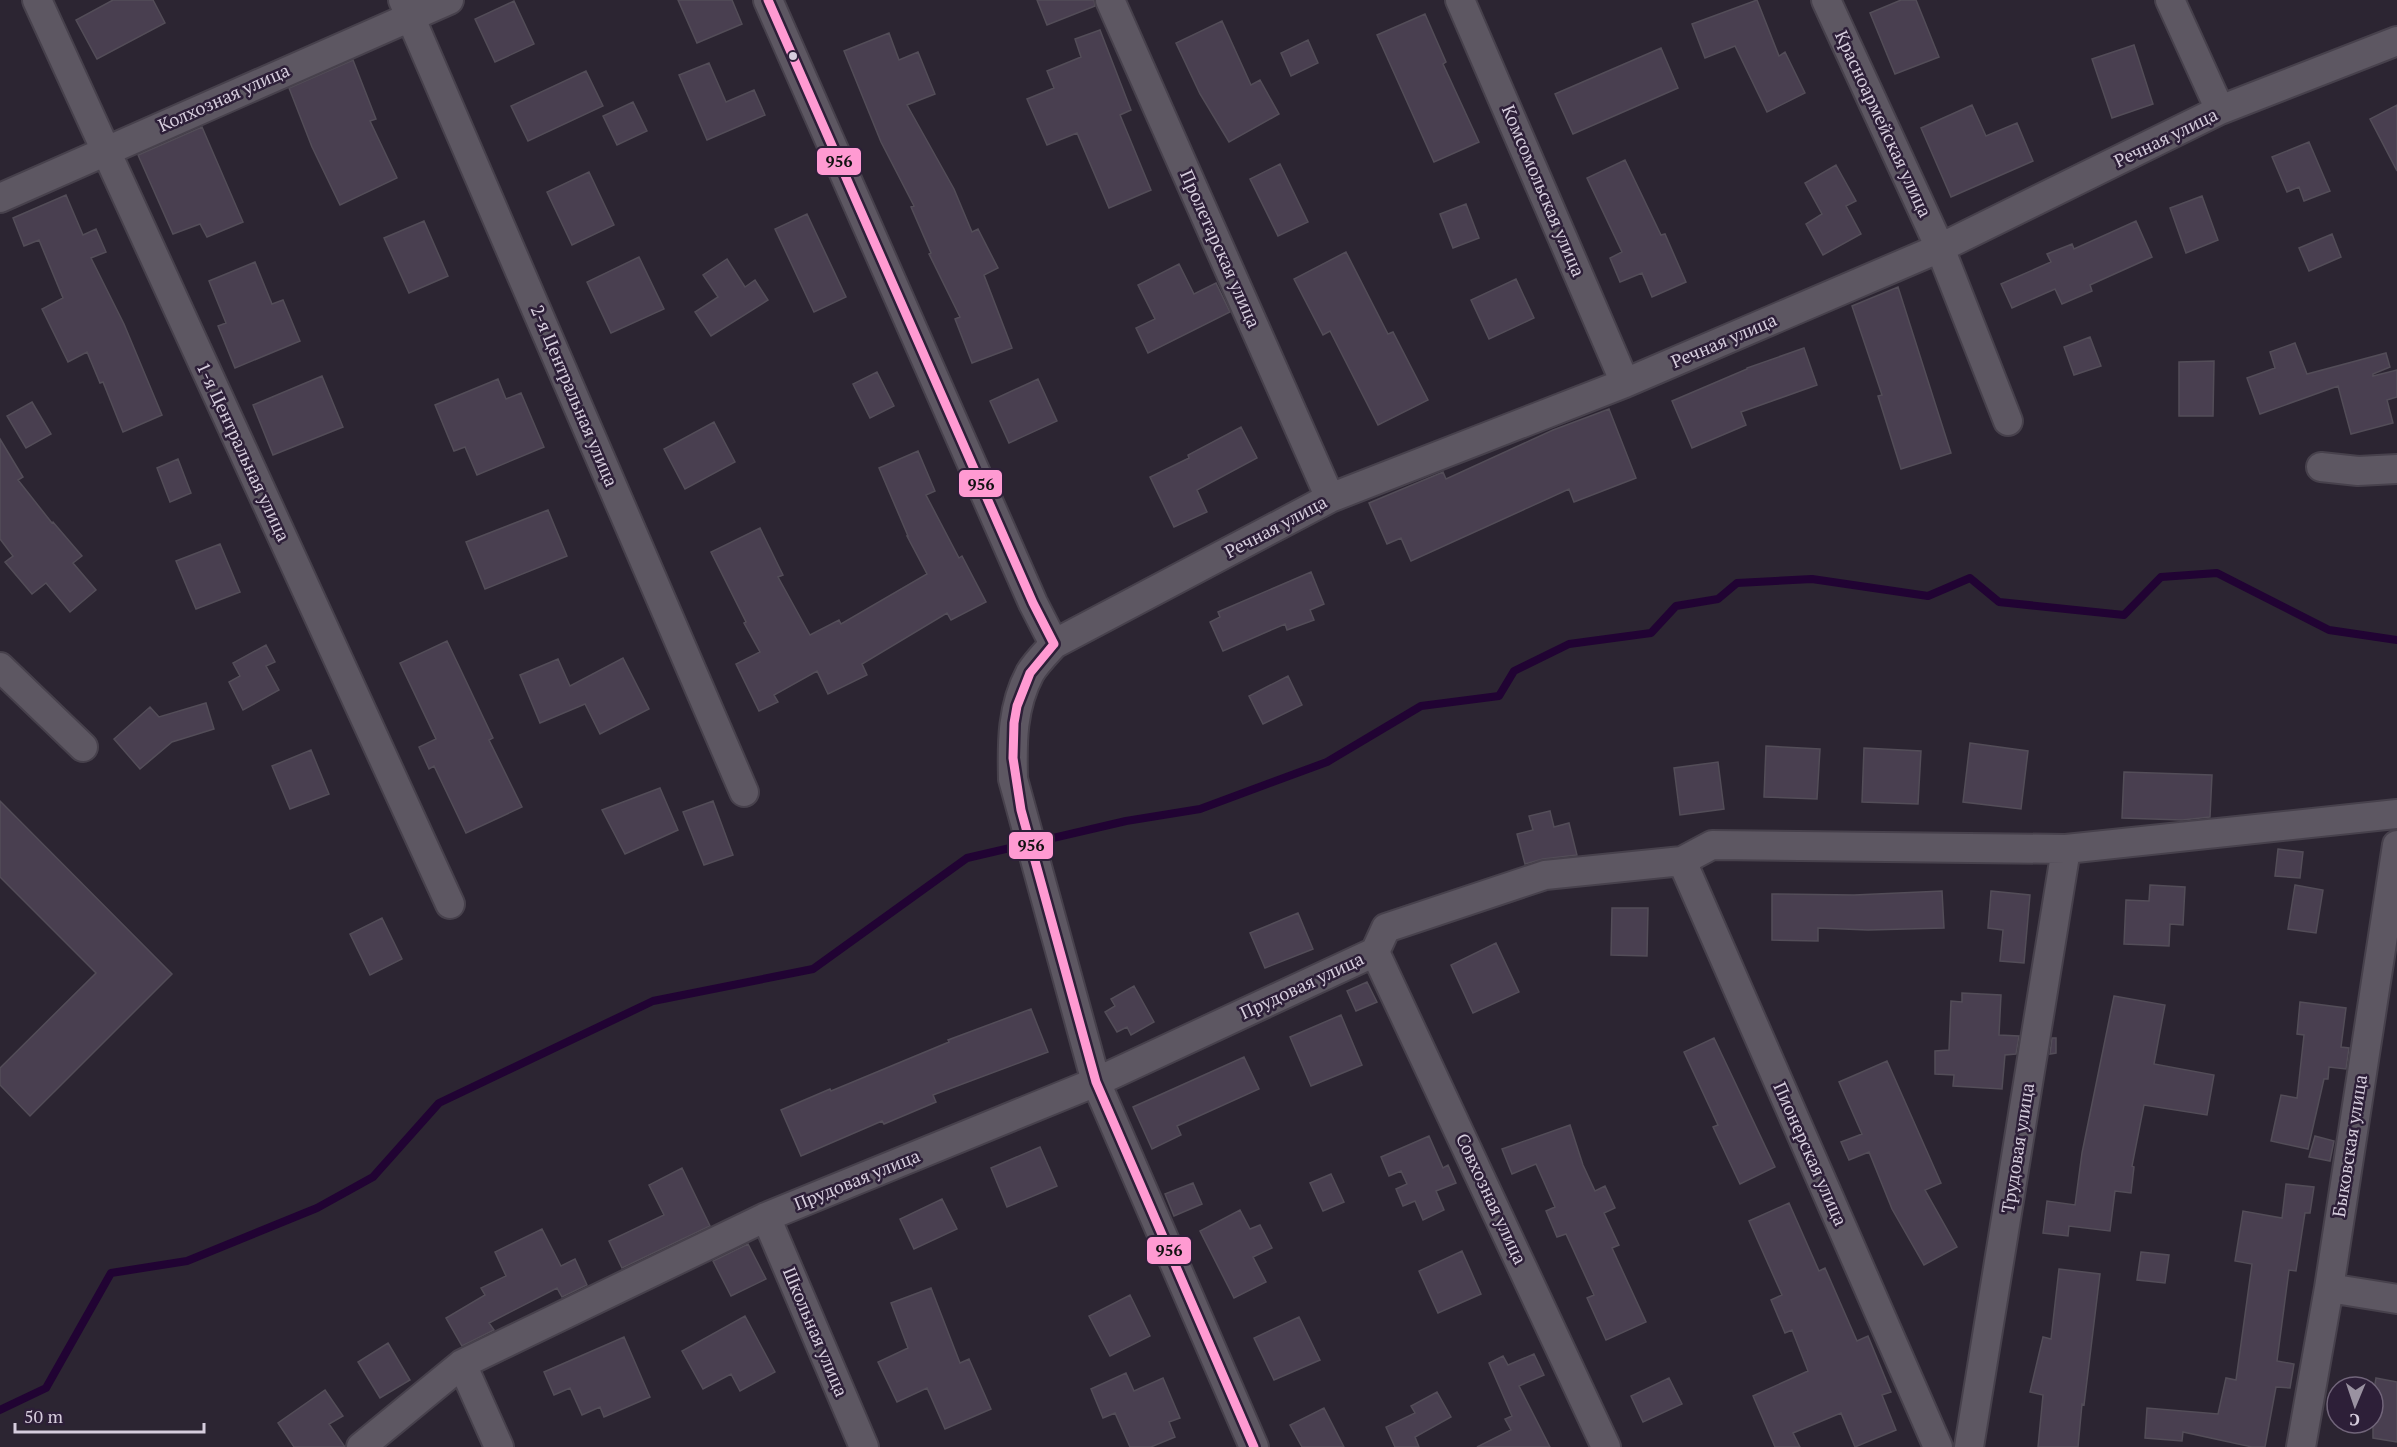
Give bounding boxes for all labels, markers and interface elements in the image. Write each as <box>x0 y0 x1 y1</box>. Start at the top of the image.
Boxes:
street label: Красноармейская улица <box>1830 26 1938 221</box>
unlabelled marker <box>787 50 799 62</box>
street label: Колхозная улица <box>154 57 293 137</box>
street label: Комсомольская улица <box>1497 101 1591 280</box>
street label: Речная улица <box>2110 102 2221 173</box>
line badge: 956 <box>816 147 862 176</box>
text: 956 <box>825 150 853 172</box>
street label: Пролетарская улица <box>1175 166 1267 331</box>
street label: 2-я Центральная улица <box>526 301 624 490</box>
street label: Речная улица <box>1667 307 1780 373</box>
street label: 1-я Центральная улица <box>192 358 296 545</box>
line badge: 956 <box>958 469 1003 498</box>
text: 956 <box>967 473 995 495</box>
street label: Речная улица <box>1220 489 1331 563</box>
line badge: 956 <box>1008 831 1054 860</box>
text: 956 <box>1017 834 1045 856</box>
street label: Прудовая улица <box>1236 946 1367 1024</box>
street label: Быковская улица <box>2326 1073 2372 1219</box>
street label: Пионерская улица <box>1768 1078 1853 1229</box>
street label: Трудовая улица <box>1995 1081 2039 1215</box>
street label: Совхозная улица <box>1451 1129 1533 1268</box>
street label: Прудовая улица <box>790 1143 923 1215</box>
line badge: 956 <box>1146 1236 1192 1265</box>
text: 956 <box>1155 1239 1183 1261</box>
street label: Школьная улица <box>778 1263 854 1400</box>
north arrow <box>2325 1375 2385 1435</box>
scale bar <box>15 1396 204 1434</box>
text: 50 m <box>24 1404 64 1428</box>
text: С <box>2349 1409 2360 1431</box>

